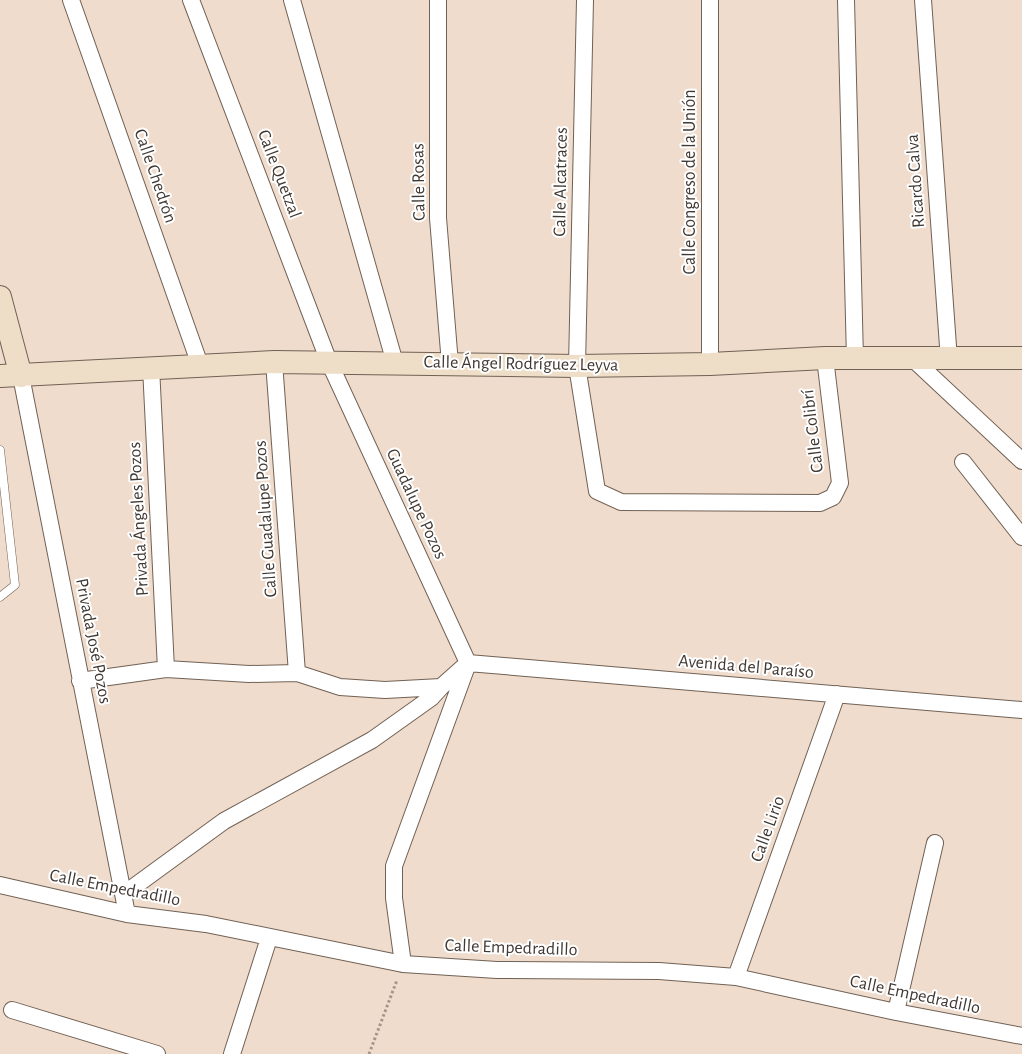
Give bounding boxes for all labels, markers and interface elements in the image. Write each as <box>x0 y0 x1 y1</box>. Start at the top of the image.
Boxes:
street label: Calle Congreso de la Unión <box>681 90 699 274</box>
street label: Calle Chedrón <box>131 127 179 225</box>
street label: Calle Quetzal <box>254 127 304 221</box>
street label: Calle Alcatraces <box>551 127 571 237</box>
street label: Ricardo Calva <box>904 134 928 228</box>
street label: Calle Rosas <box>409 143 429 221</box>
street label: Calle Ángel Rodríguez Leyva <box>423 350 619 375</box>
street label: Calle Colibrí <box>799 388 827 474</box>
street label: Calle Guadalupe Pozos <box>252 440 280 598</box>
street label: Privada Ángeles Pozos <box>123 441 152 597</box>
street label: Guadalupe Pozos <box>383 446 449 562</box>
street label: Privada José Pozos <box>72 577 114 705</box>
street label: Avenida del Paraíso <box>678 652 815 682</box>
street label: Calle Lirio <box>748 794 788 864</box>
street label: Calle Empedradillo <box>48 866 182 910</box>
street label: Calle Empedradillo <box>444 937 578 959</box>
street label: Calle Empedradillo <box>848 972 982 1018</box>

